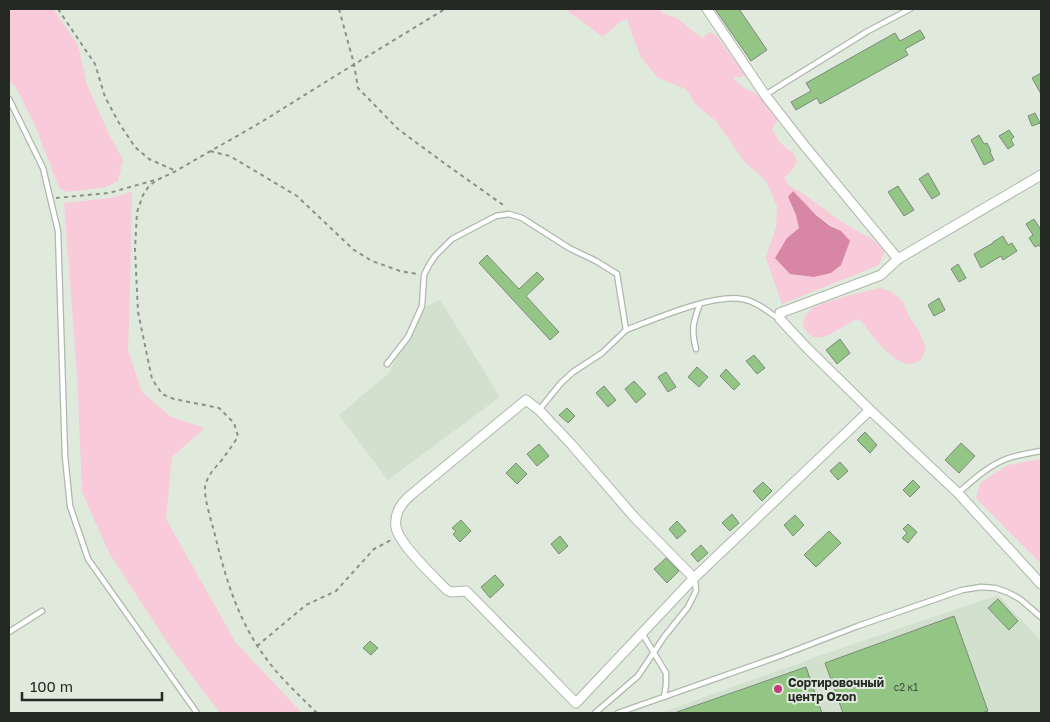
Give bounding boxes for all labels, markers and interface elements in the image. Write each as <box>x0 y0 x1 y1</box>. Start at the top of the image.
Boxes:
scale bar <box>22 670 162 702</box>
place label: Сортировочный центр Ozon <box>788 675 884 704</box>
text: 100 m <box>30 677 73 695</box>
house number: с2 к1 <box>894 681 918 693</box>
marker: Сортировочный центр Ozon <box>772 683 784 695</box>

